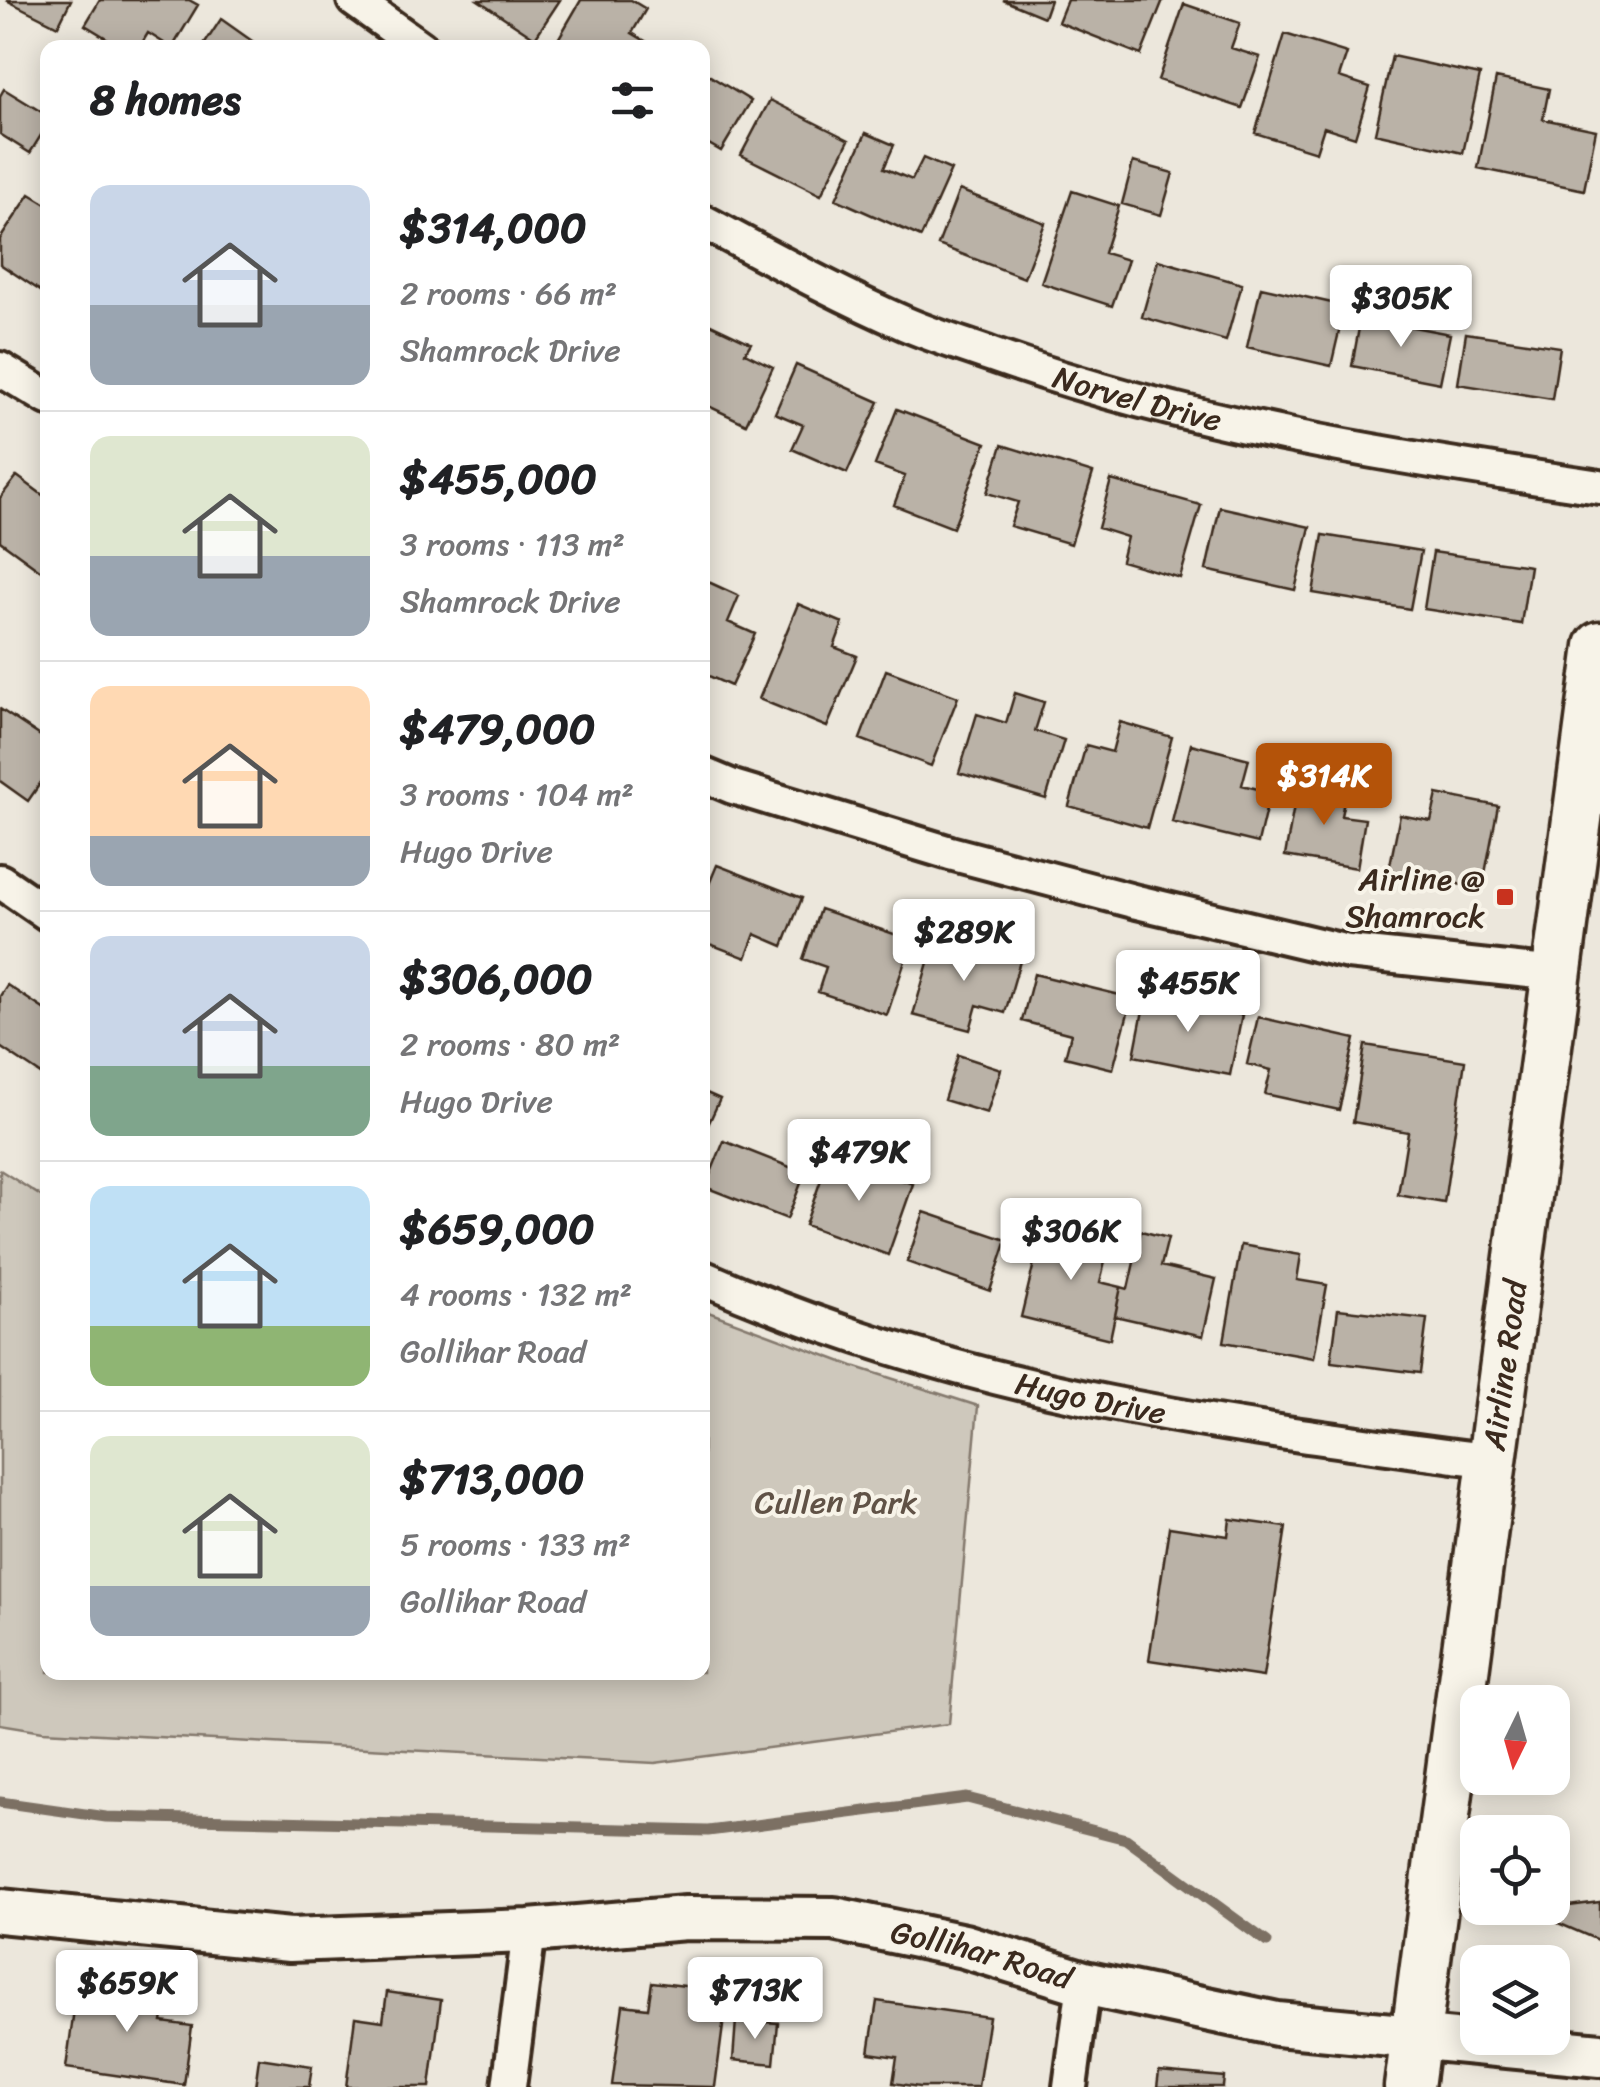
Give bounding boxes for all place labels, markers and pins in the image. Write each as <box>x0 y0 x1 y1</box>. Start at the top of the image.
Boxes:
pin: $305K <box>1331 265 1471 350</box>
pin: $314K <box>1254 743 1394 828</box>
place label: Airline @ Shamrock <box>1345 851 1485 945</box>
marker: Airline @ Shamrock <box>1494 886 1516 908</box>
pin: $289K <box>894 899 1034 984</box>
pin: $455K <box>1118 950 1258 1035</box>
pin: $479K <box>789 1119 929 1204</box>
pin: $306K <box>1001 1198 1141 1283</box>
pin: $659K <box>57 1950 197 2035</box>
pin: $713K <box>685 1957 825 2042</box>

